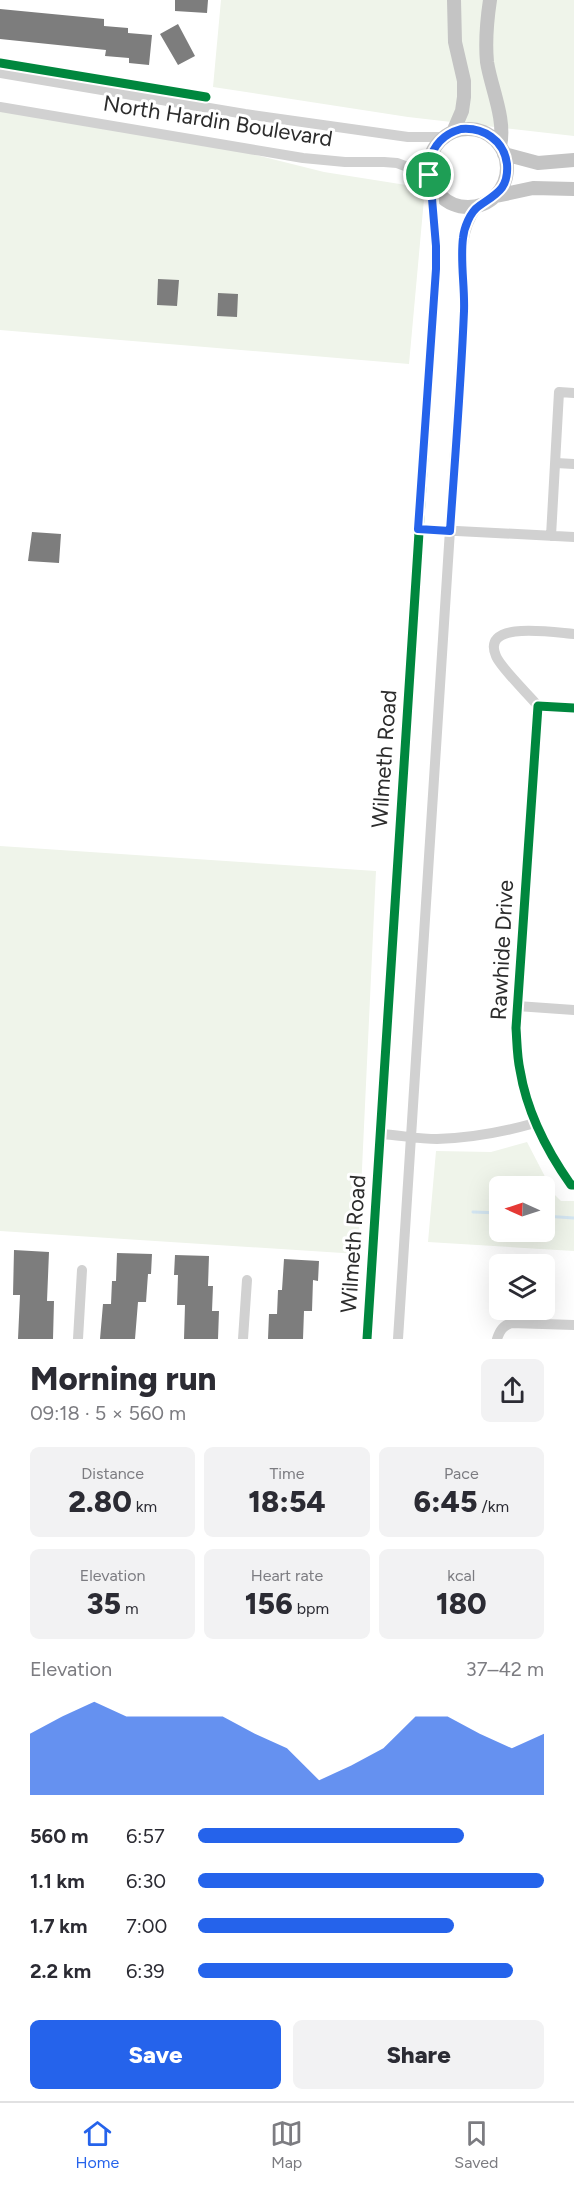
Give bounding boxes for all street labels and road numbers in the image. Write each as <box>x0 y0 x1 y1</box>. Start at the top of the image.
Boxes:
street label: North Hardin Boulevard <box>101 90 335 152</box>
street label: Wilmeth Road <box>366 689 402 829</box>
street label: Rawhide Drive <box>485 879 519 1021</box>
street label: Wilmeth Road <box>335 1174 371 1314</box>

